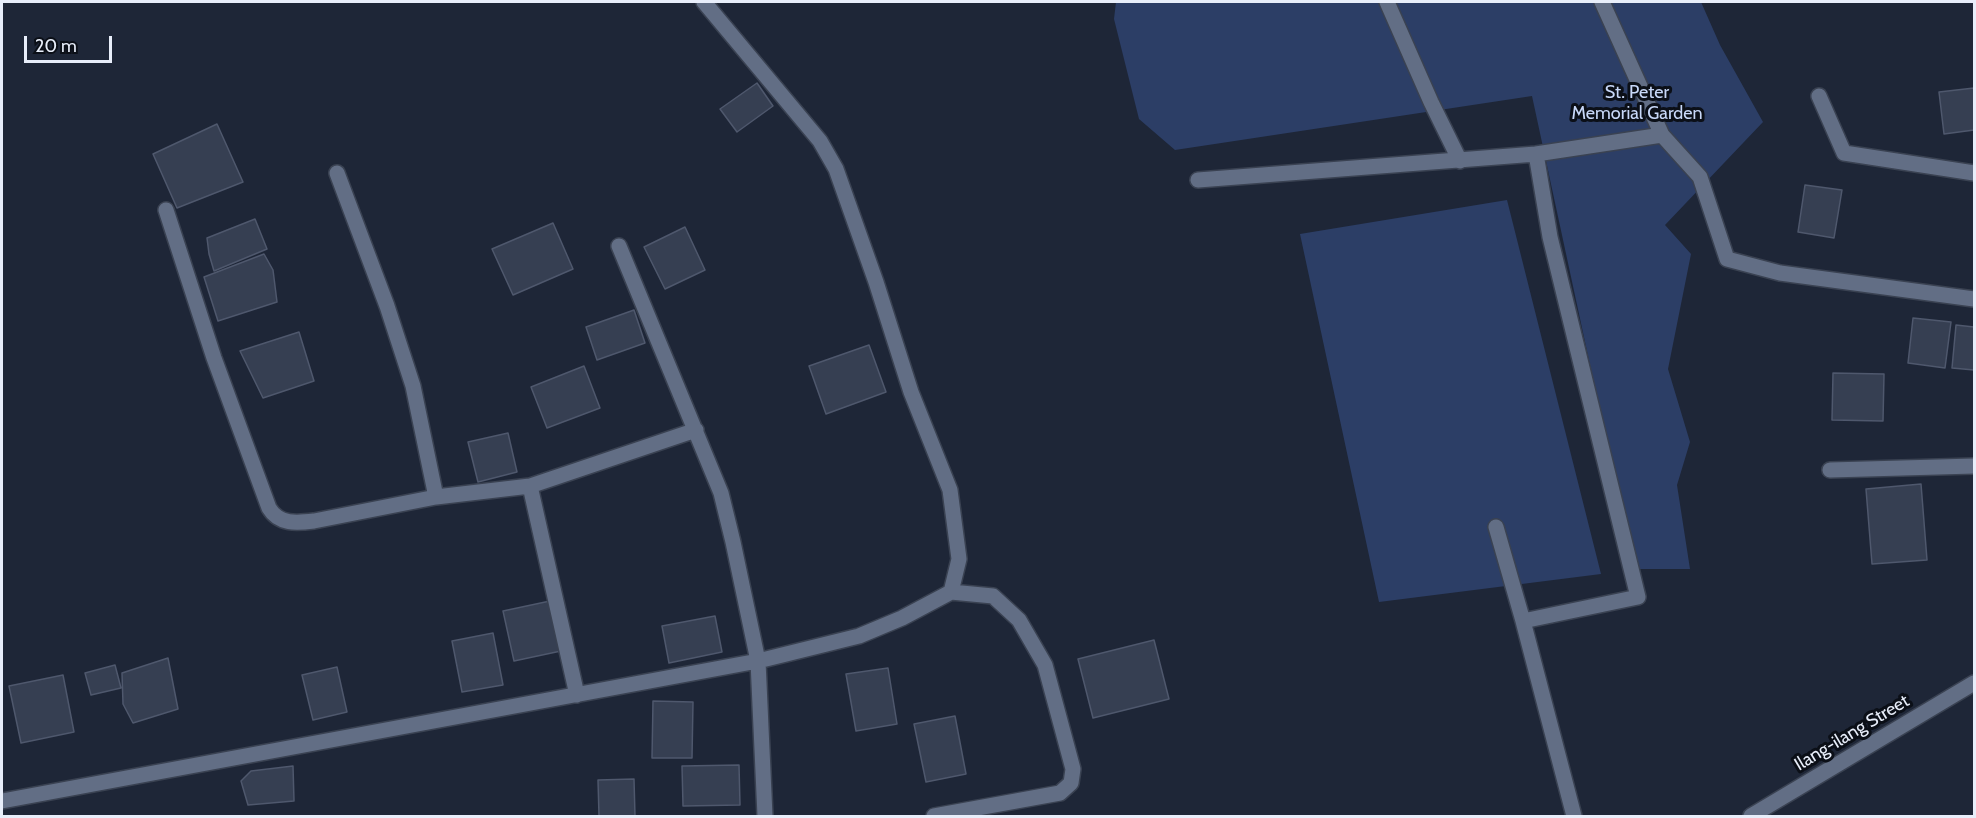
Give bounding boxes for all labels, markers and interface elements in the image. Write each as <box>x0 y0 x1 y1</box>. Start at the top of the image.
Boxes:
scale bar <box>27 24 116 62</box>
text: 20 m <box>35 35 77 57</box>
park label: St. Peter Memorial Garden <box>1571 82 1703 124</box>
street label: Ilang-ilang Street <box>1791 690 1913 776</box>

